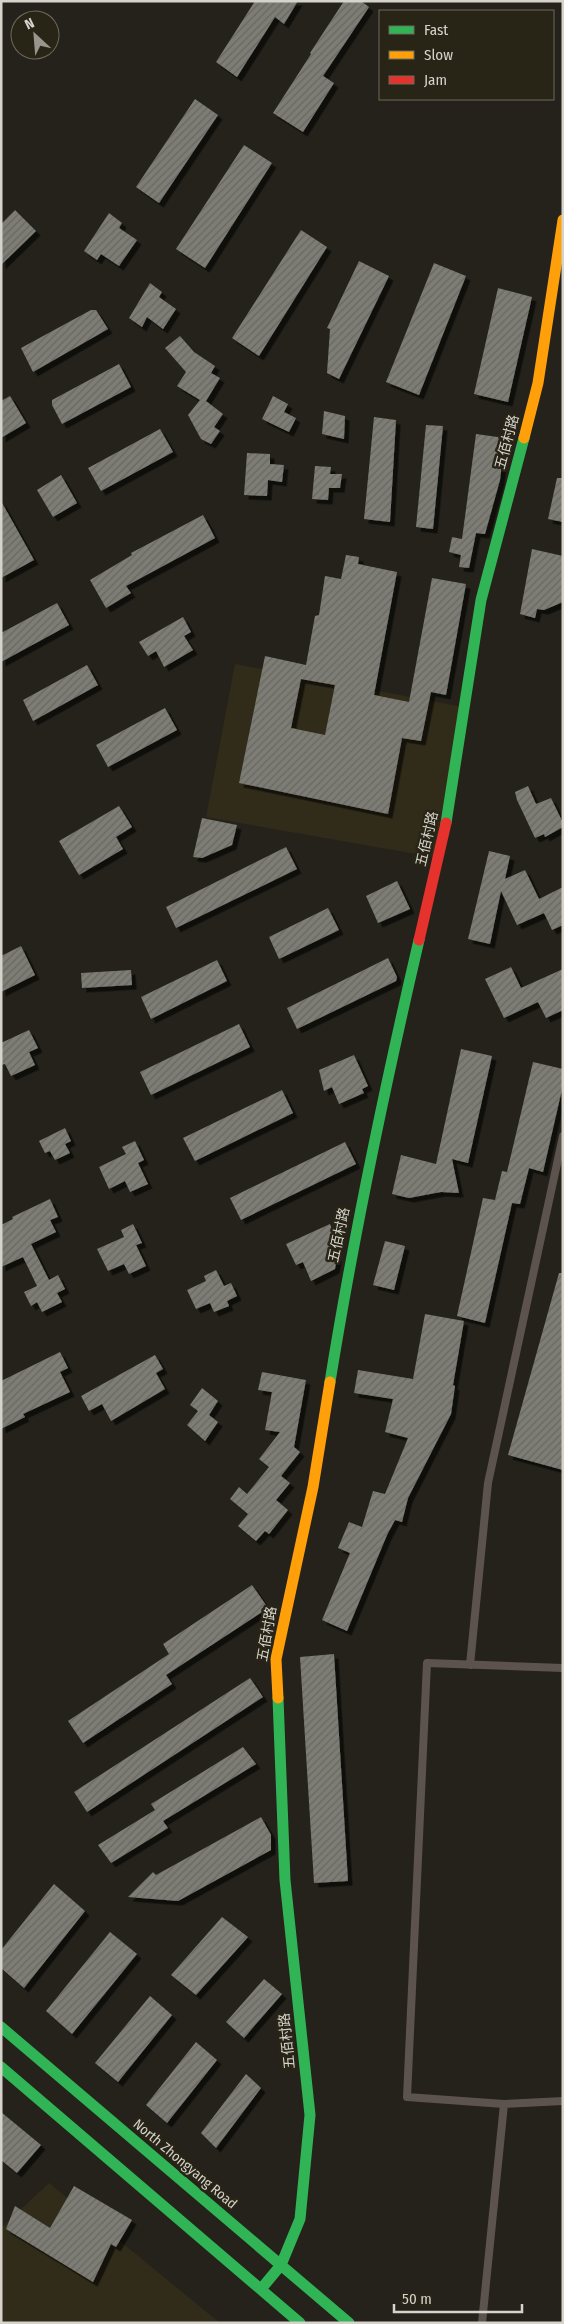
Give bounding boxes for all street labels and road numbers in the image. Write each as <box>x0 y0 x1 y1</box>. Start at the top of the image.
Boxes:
street label: 五佰村路 <box>492 413 522 471</box>
street label: 五佰村路 <box>412 810 442 868</box>
street label: 五佰村路 <box>325 1206 353 1264</box>
street label: 五佰村路 <box>254 1605 280 1663</box>
street label: 五佰村路 <box>276 2012 298 2070</box>
street label: North Zhongyang Road <box>130 2116 240 2212</box>

